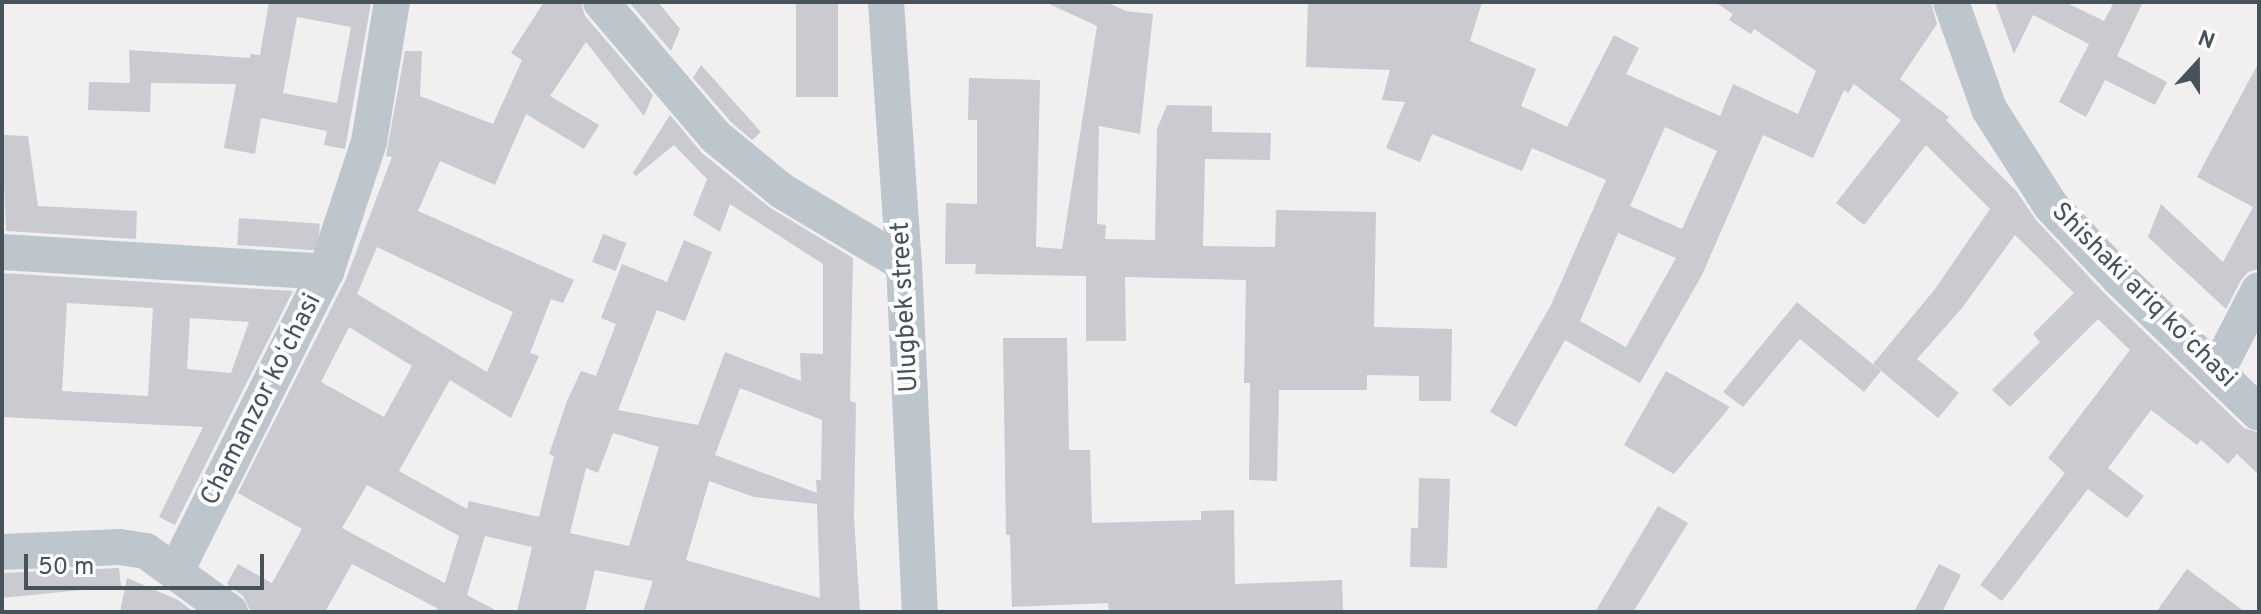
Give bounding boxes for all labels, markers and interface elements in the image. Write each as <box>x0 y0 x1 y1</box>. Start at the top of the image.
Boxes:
north arrow <box>2157 24 2237 104</box>
text: N <box>2194 26 2218 57</box>
street label: Shishaki ariq koʻchasi <box>2044 197 2242 395</box>
street label: Ulugbek street <box>886 221 926 393</box>
street label: Chamanzor koʻchasi <box>195 289 329 511</box>
scale bar <box>28 538 268 588</box>
text: 50 m <box>38 553 94 583</box>

